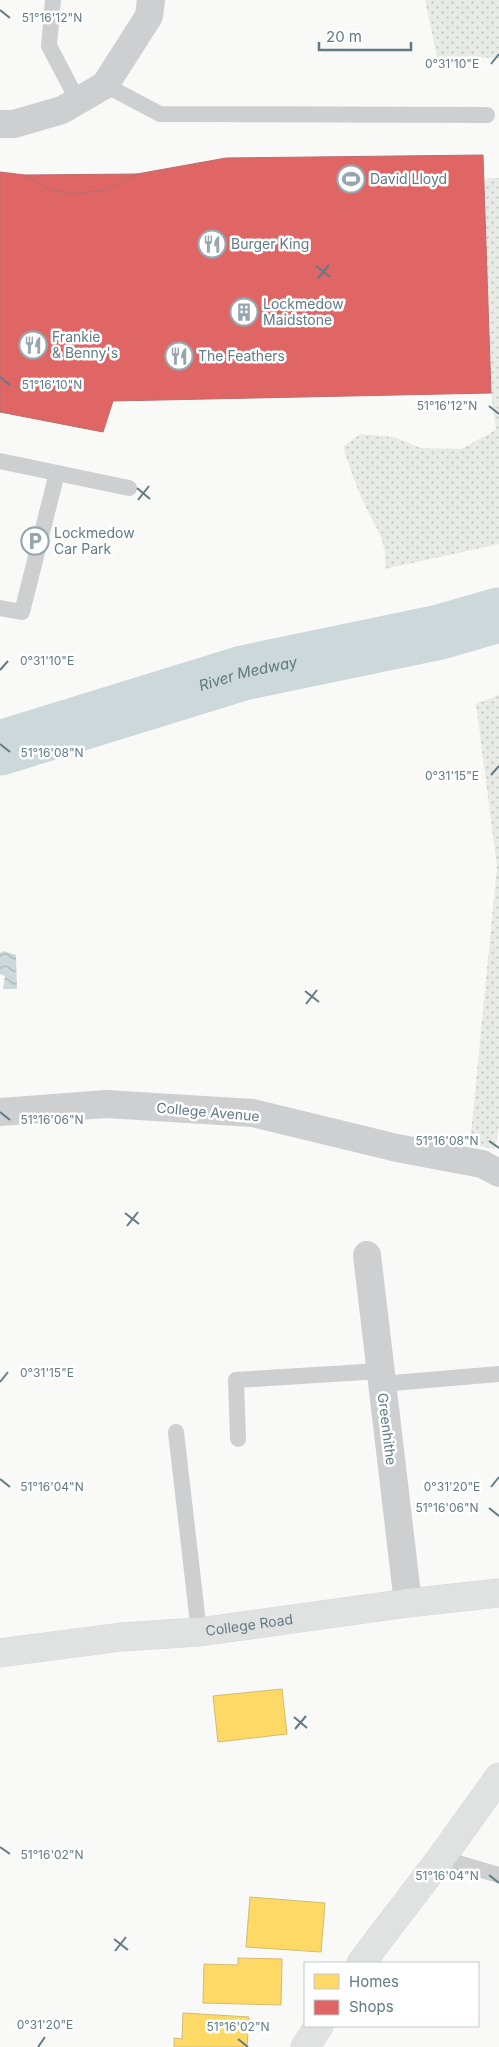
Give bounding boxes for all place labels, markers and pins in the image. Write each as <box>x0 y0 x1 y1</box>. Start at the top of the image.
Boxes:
sports icon: David Lloyd <box>336 164 366 194</box>
place label: David Lloyd <box>370 170 447 187</box>
restaurant icon: Burger King <box>197 229 227 259</box>
place label: Burger King <box>231 235 309 252</box>
place label: Lockmedow Maidstone <box>263 295 344 328</box>
building icon: Lockmedow Maidstone <box>229 297 259 327</box>
place label: Frankie & Benny's <box>52 328 118 361</box>
restaurant icon: Frankie & Benny's <box>18 330 48 360</box>
restaurant icon: The Feathers <box>164 341 194 371</box>
place label: The Feathers <box>198 347 285 364</box>
place label: Lockmedow Car Park <box>54 524 135 557</box>
parking icon: Lockmedow Car Park <box>20 526 50 556</box>

